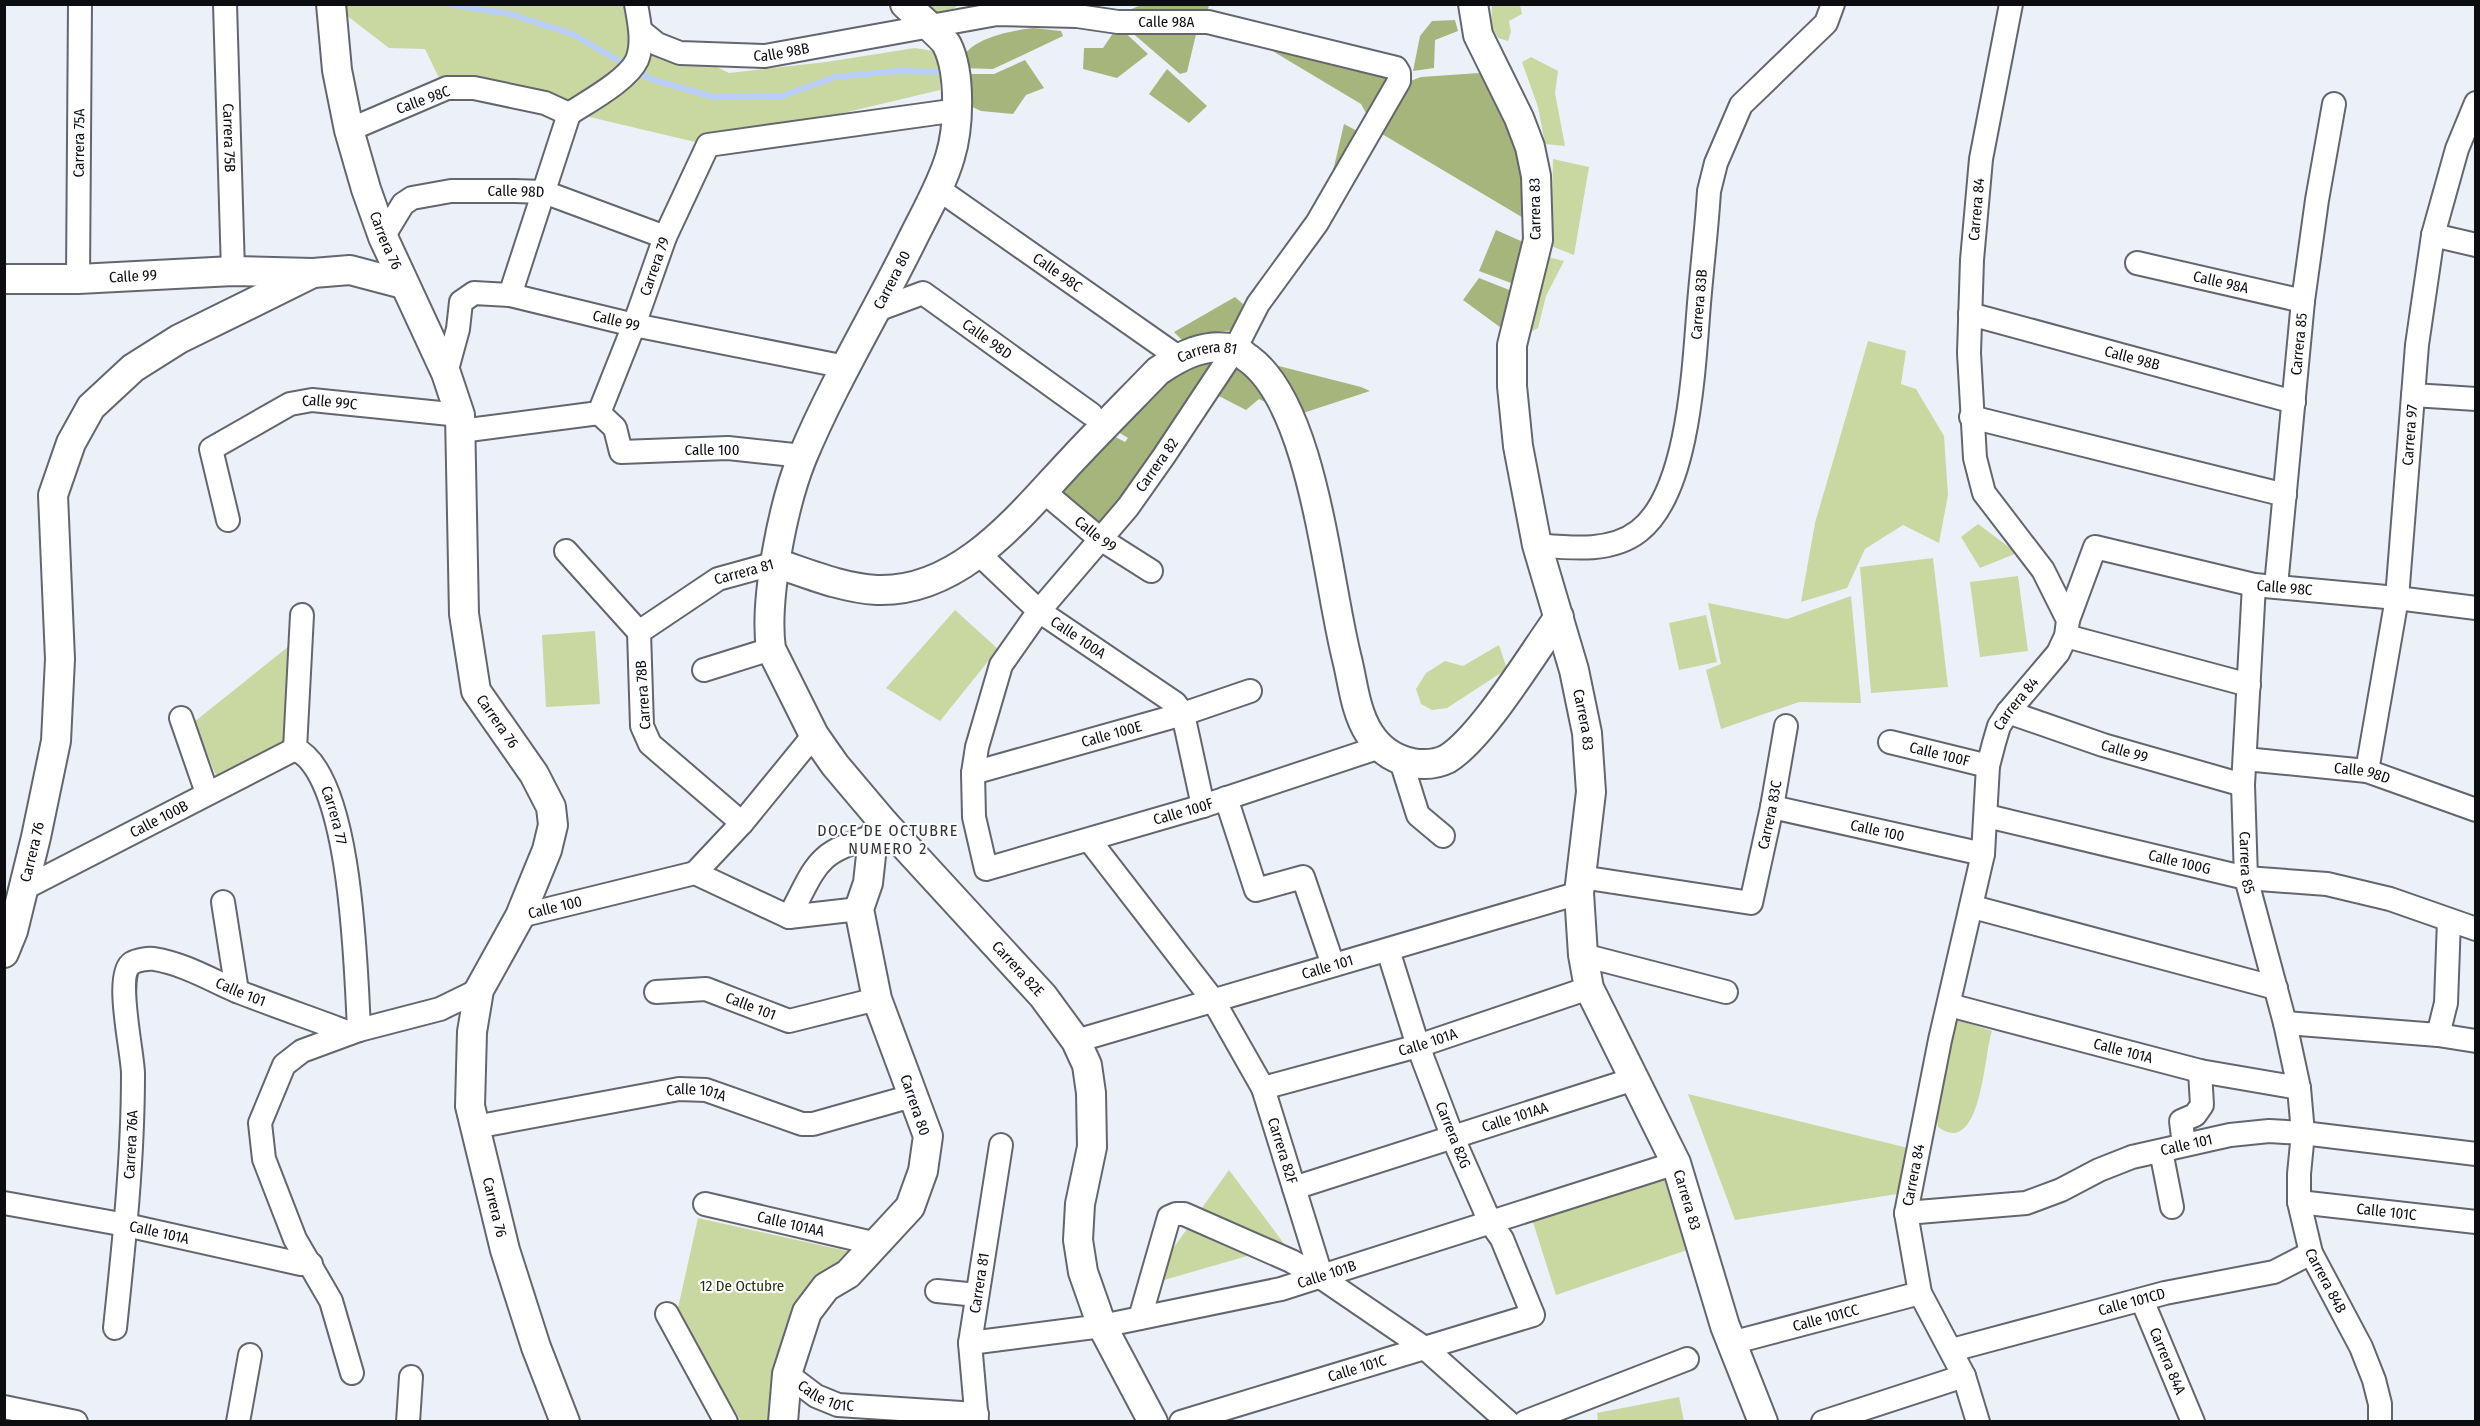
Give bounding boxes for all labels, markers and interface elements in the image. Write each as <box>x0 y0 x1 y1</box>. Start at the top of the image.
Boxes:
street label: Calle 98A <box>1138 13 1195 31</box>
street label: Calle 98B <box>753 39 811 65</box>
street label: Calle 98C <box>394 82 453 118</box>
street label: Carrera 75B <box>219 103 239 173</box>
street label: Carrera 75A <box>70 108 88 177</box>
street label: Carrera 84 <box>1965 177 1988 242</box>
street label: Carrera 83 <box>1525 178 1545 240</box>
street label: Calle 98D <box>487 182 545 201</box>
street label: Carrera 76 <box>366 209 406 272</box>
street label: Carrera 79 <box>636 235 673 298</box>
street label: Carrera 80 <box>870 248 914 312</box>
street label: Calle 98C <box>1029 249 1086 296</box>
street label: Calle 99 <box>108 266 157 286</box>
street label: Calle 98A <box>2191 267 2250 297</box>
street label: Carrera 83B <box>1687 269 1711 340</box>
street label: Calle 99 <box>591 306 641 335</box>
street label: Carrera 85 <box>2287 312 2311 376</box>
street label: Calle 98D <box>959 315 1015 363</box>
street label: Carrera 81 <box>1174 338 1239 367</box>
street label: Calle 98B <box>2102 342 2162 374</box>
street label: Calle 99C <box>300 391 359 414</box>
street label: Carrera 97 <box>2398 404 2421 466</box>
street label: Carrera 82 <box>1132 434 1182 496</box>
street label: Calle 100 <box>685 441 739 459</box>
street label: Calle 99 <box>1071 512 1120 556</box>
street label: Carrera 81 <box>712 555 776 589</box>
street label: Calle 98C <box>2256 576 2314 599</box>
street label: Calle 100A <box>1047 612 1109 663</box>
street label: Carrera 78B <box>632 660 654 730</box>
street label: Carrera 84 <box>1990 674 2042 734</box>
street label: Carrera 83 <box>1569 687 1597 751</box>
street label: Carrera 76 <box>472 691 522 752</box>
street label: Calle 100E <box>1079 717 1144 751</box>
street label: Calle 99 <box>2099 736 2150 766</box>
street label: Calle 100F <box>1907 738 1972 770</box>
street label: Calle 98D <box>2333 759 2393 788</box>
street label: Carrera 83C <box>1754 779 1785 851</box>
street label: Carrera 77 <box>317 783 351 846</box>
street label: Calle 100F <box>1151 794 1216 829</box>
street label: Calle 100B <box>127 797 191 841</box>
street label: Calle 100 <box>1849 816 1906 845</box>
street label: Carrera 76 <box>16 820 48 884</box>
district label: DOCE DE OCTUBRE NUMERO 2 <box>817 821 959 858</box>
street label: Carrera 85 <box>2236 831 2259 896</box>
street label: Calle 100G <box>2147 846 2213 878</box>
street label: Calle 100 <box>526 892 584 923</box>
street label: Carrera 82E <box>988 937 1048 1000</box>
street label: Calle 101 <box>1300 951 1355 983</box>
street label: Calle 101 <box>213 974 268 1010</box>
street label: Calle 101 <box>723 988 779 1024</box>
street label: Calle 101A <box>1396 1024 1460 1060</box>
street label: Calle 101A <box>2092 1034 2155 1067</box>
street label: Carrera 80 <box>896 1072 934 1138</box>
street label: Calle 101A <box>665 1080 729 1105</box>
street label: Calle 101AA <box>1480 1098 1550 1136</box>
street label: Carrera 82G <box>1431 1099 1475 1171</box>
street label: Carrera 76A <box>120 1110 141 1180</box>
street label: Carrera 82F <box>1264 1115 1301 1187</box>
street label: Calle 101 <box>2159 1130 2214 1159</box>
street label: Carrera 84 <box>1899 1142 1928 1208</box>
street label: Carrera 83 <box>1669 1167 1705 1232</box>
street label: Carrera 76 <box>479 1176 511 1239</box>
street label: Calle 101C <box>2355 1200 2418 1224</box>
street label: Calle 101AA <box>755 1207 826 1240</box>
street label: Calle 101A <box>128 1217 191 1248</box>
street label: Carrera 84B <box>2301 1247 2350 1316</box>
street label: Carrera 81 <box>966 1252 993 1315</box>
street label: Calle 101B <box>1295 1257 1359 1292</box>
park label: 12 De Octubre <box>700 1277 784 1295</box>
street label: Calle 101CD <box>2096 1284 2167 1320</box>
street label: Calle 101CC <box>1791 1300 1861 1335</box>
street label: Carrera 84A <box>2146 1325 2189 1397</box>
street label: Calle 101C <box>1326 1351 1389 1386</box>
street label: Calle 101C <box>794 1376 855 1415</box>

